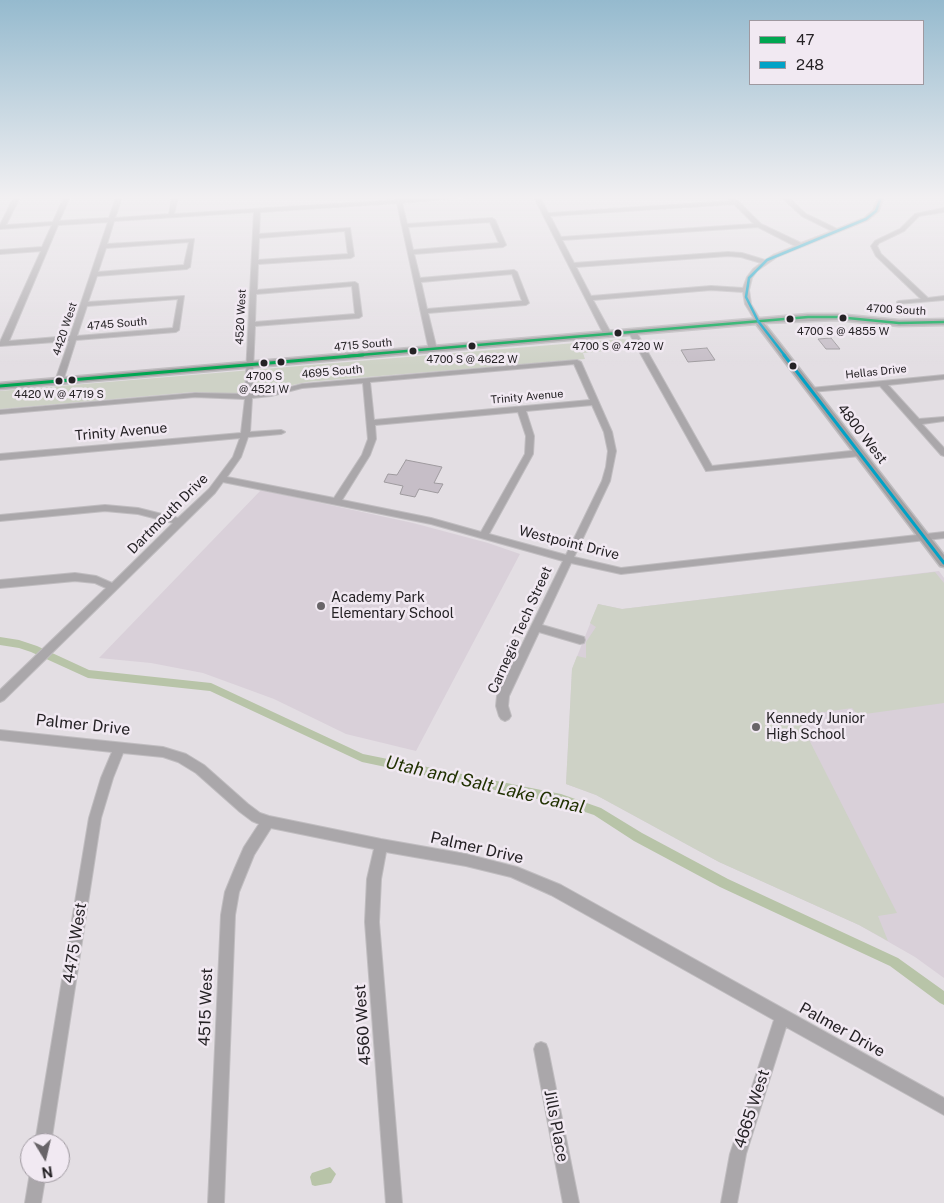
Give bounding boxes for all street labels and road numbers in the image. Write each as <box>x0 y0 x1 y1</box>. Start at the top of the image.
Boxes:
street label: 4520 West <box>233 289 249 345</box>
street label: 4420 West <box>50 300 80 358</box>
street label: 4700 South <box>866 302 926 318</box>
street label: 4745 South <box>86 315 148 333</box>
street label: 4715 South <box>333 336 393 354</box>
street label: Hellas Drive <box>845 362 907 382</box>
street label: 4695 South <box>301 363 363 381</box>
street label: Trinity Avenue <box>490 387 564 407</box>
street label: 4800 West <box>833 401 891 467</box>
street label: Trinity Avenue <box>74 420 168 444</box>
street label: Dartmouth Drive <box>124 470 212 558</box>
street label: Westpoint Drive <box>517 522 621 564</box>
street label: Carnegie Tech Street <box>484 564 556 696</box>
street label: Palmer Drive <box>35 710 131 740</box>
street label: Palmer Drive <box>429 828 525 868</box>
street label: 4475 West <box>59 901 91 985</box>
street label: 4515 West <box>195 967 217 1047</box>
street label: 4560 West <box>351 984 375 1066</box>
street label: Palmer Drive <box>796 999 888 1061</box>
street label: 4665 West <box>730 1067 774 1151</box>
street label: Jills Place <box>540 1088 572 1164</box>

